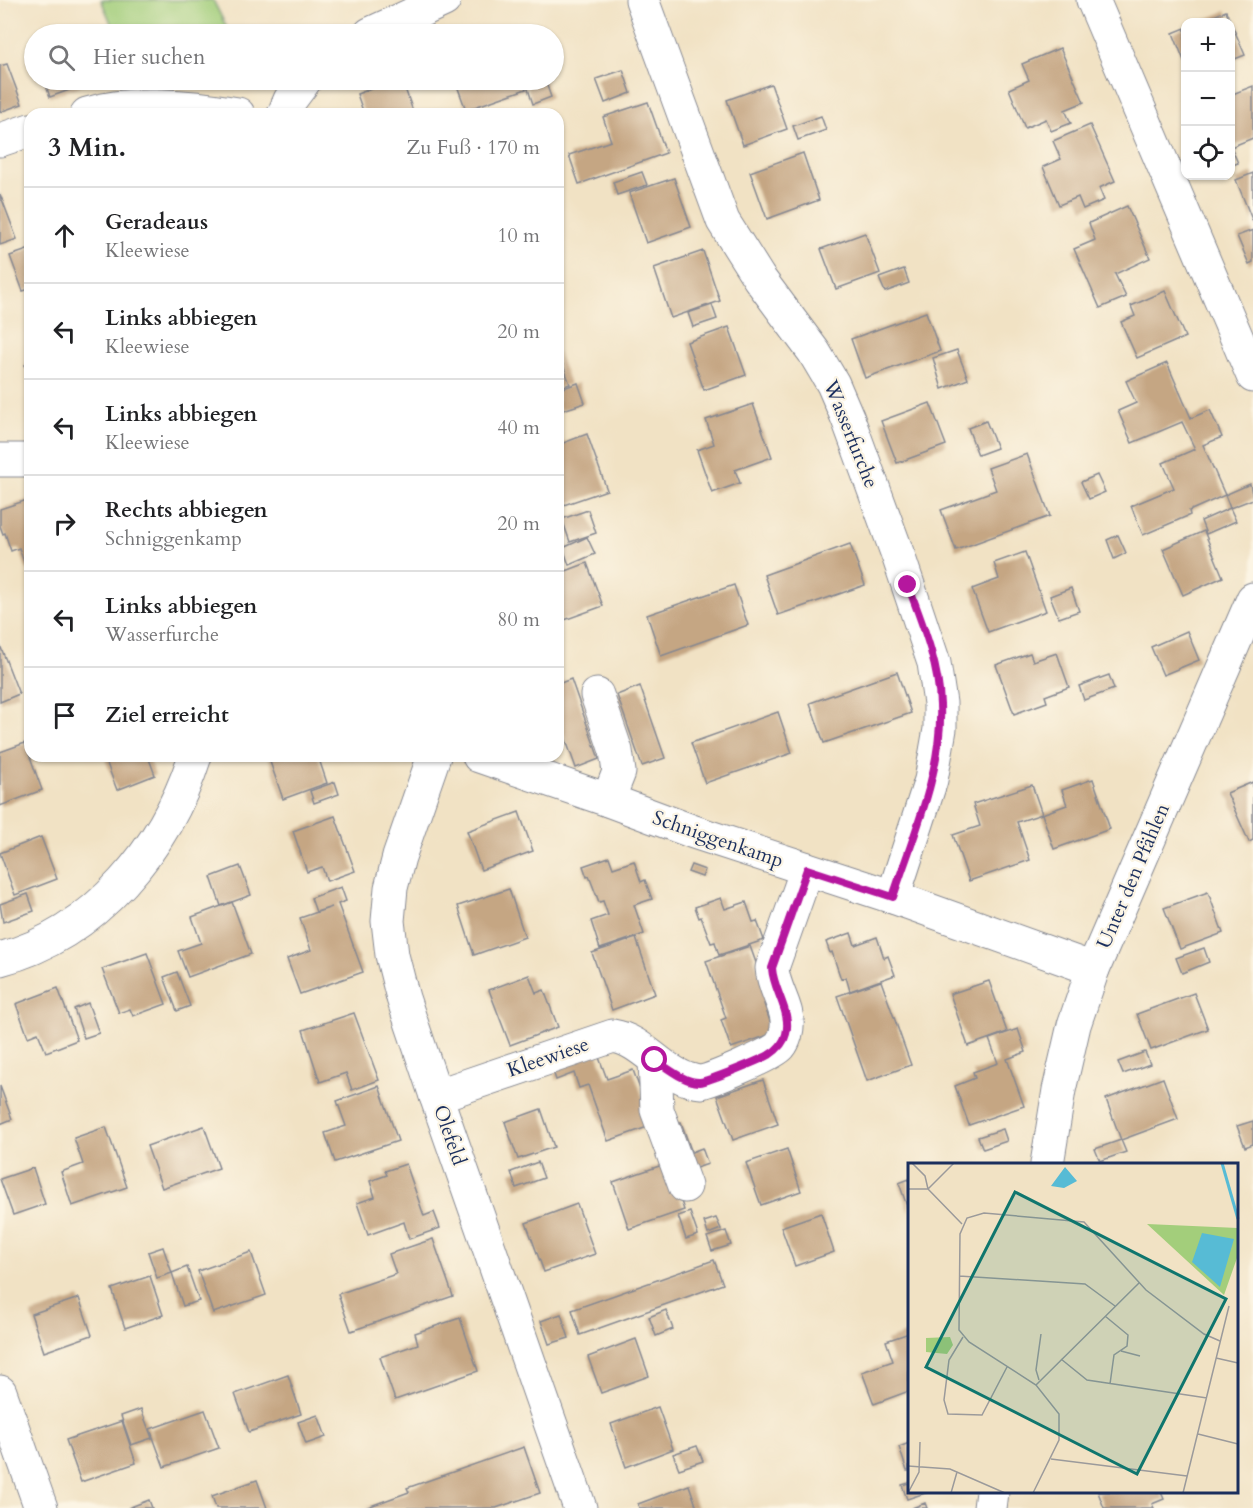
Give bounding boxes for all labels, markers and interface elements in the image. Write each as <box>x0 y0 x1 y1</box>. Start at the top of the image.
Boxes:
map controls <box>1181 18 1235 180</box>
button: + <box>1181 18 1235 72</box>
search box <box>24 24 564 90</box>
icon: search <box>45 41 78 74</box>
text: Hier suchen <box>93 42 206 72</box>
button: − <box>1181 72 1235 126</box>
button: locate <box>1181 126 1235 180</box>
text: 3 Min. <box>48 130 126 165</box>
text: Zu Fuß · 170 m <box>406 134 540 161</box>
text: Geradeaus <box>105 207 208 237</box>
icon: ahead <box>48 219 81 252</box>
text: 10 m <box>497 222 540 249</box>
text: Kleewiese <box>105 237 190 264</box>
text: Links abbiegen <box>105 303 257 333</box>
icon: left <box>48 315 81 348</box>
text: 20 m <box>497 318 540 345</box>
text: Kleewiese <box>105 333 190 360</box>
street label: Wasserfurche <box>817 375 885 492</box>
text: Links abbiegen <box>105 399 257 429</box>
icon: left <box>48 411 81 444</box>
text: 40 m <box>497 414 540 441</box>
text: Kleewiese <box>105 429 190 456</box>
text: Rechts abbiegen <box>105 495 268 525</box>
icon: right <box>48 507 81 540</box>
text: 20 m <box>497 510 540 537</box>
text: Schniggenkamp <box>105 525 242 552</box>
route end <box>894 571 920 597</box>
text: Links abbiegen <box>105 591 257 621</box>
icon: left <box>48 603 81 636</box>
text: 80 m <box>497 606 540 633</box>
text: Wasserfurche <box>105 621 219 648</box>
icon: arrive <box>48 699 81 732</box>
text: Ziel erreicht <box>105 700 229 730</box>
street label: Unter den Pfählen <box>1090 799 1176 953</box>
street label: Schniggenkamp <box>649 804 787 874</box>
street label: Kleewiese <box>504 1030 592 1084</box>
route start <box>641 1046 667 1072</box>
street label: Olefeld <box>427 1101 473 1169</box>
inset map <box>908 1163 1238 1493</box>

